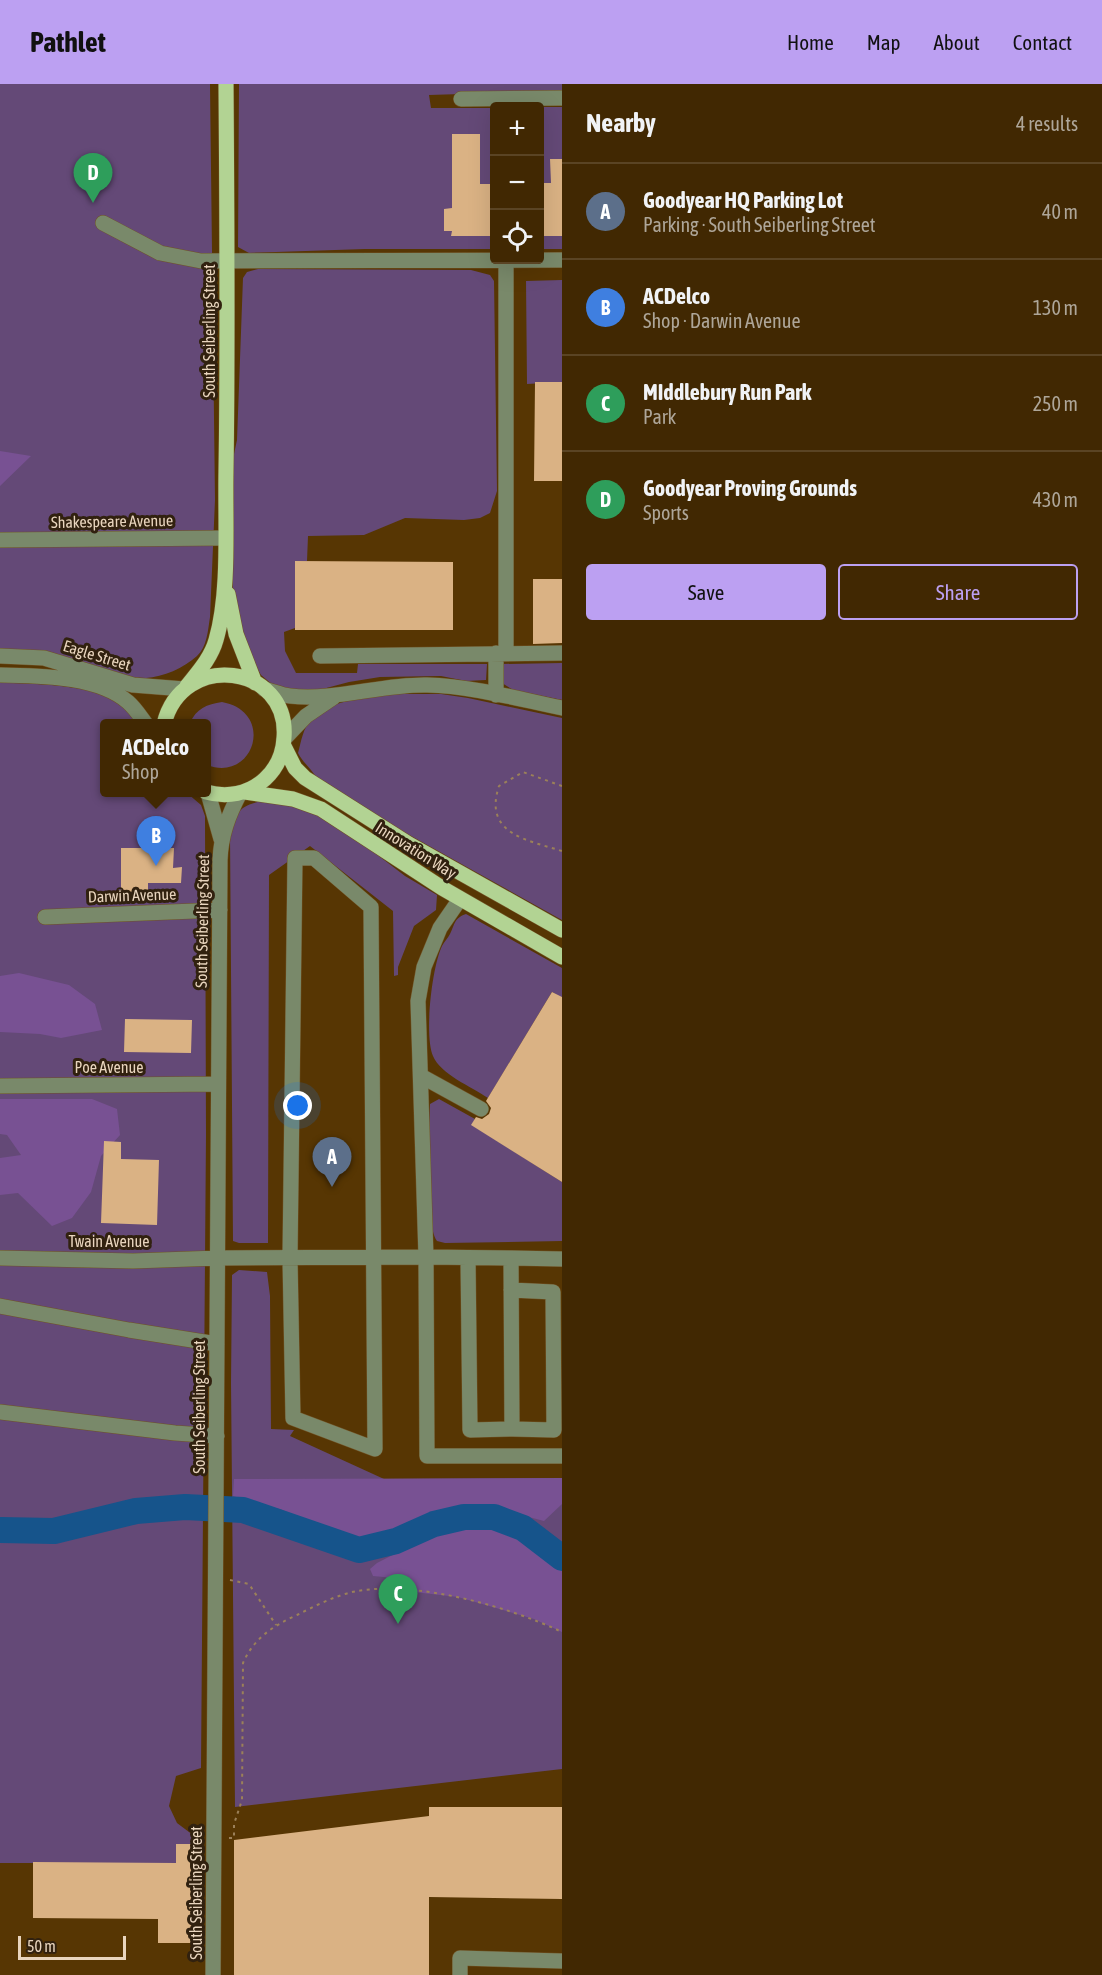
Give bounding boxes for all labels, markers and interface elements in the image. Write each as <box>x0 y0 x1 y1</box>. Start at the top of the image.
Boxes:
text: Pathlet <box>30 26 106 58</box>
text: Home <box>787 30 834 54</box>
text: Map <box>867 30 901 54</box>
text: About <box>934 30 980 54</box>
text: Contact <box>1013 30 1072 54</box>
map controls <box>490 102 544 264</box>
button: + <box>490 102 544 156</box>
text: Nearby <box>586 108 656 138</box>
text: 4 results <box>1016 112 1078 135</box>
pin: D <box>74 154 112 203</box>
button: − <box>490 156 544 210</box>
text: Goodyear HQ Parking Lot <box>643 187 843 213</box>
text: A <box>601 200 610 223</box>
text: 40 m <box>1042 200 1078 223</box>
button: locate <box>490 210 544 264</box>
text: Parking · South Seiberling Street <box>643 213 875 236</box>
street label: South Seiberling Street <box>200 264 219 398</box>
text: ACDelco <box>643 283 710 309</box>
text: B <box>601 296 610 319</box>
text: 130 m <box>1033 296 1078 319</box>
text: Shop · Darwin Avenue <box>643 309 800 332</box>
text: MIddlebury Run Park <box>643 379 811 405</box>
text: C <box>601 392 610 415</box>
text: 250 m <box>1033 392 1078 415</box>
text: Park <box>643 405 676 428</box>
text: Goodyear Proving Grounds <box>643 475 857 501</box>
text: D <box>600 488 611 511</box>
text: 430 m <box>1033 488 1078 511</box>
text: Sports <box>643 501 689 524</box>
street label: Shakespeare Avenue <box>51 511 173 532</box>
button: Save <box>586 564 826 620</box>
button: Share <box>838 564 1078 620</box>
street label: Eagle Street <box>61 636 133 675</box>
popup <box>100 719 211 797</box>
text: ACDelco <box>122 734 189 760</box>
text: Shop <box>122 760 159 783</box>
pin: B <box>136 816 176 866</box>
street label: Innovation Way <box>372 818 460 883</box>
street label: South Seiberling Street <box>192 854 213 988</box>
street label: Darwin Avenue <box>87 884 177 906</box>
street label: Poe Avenue <box>75 1058 143 1076</box>
your location <box>283 1091 312 1120</box>
pin: A <box>312 1138 352 1187</box>
street label: Twain Avenue <box>68 1232 150 1250</box>
street label: South Seiberling Street <box>190 1340 209 1474</box>
pin: C <box>378 1574 418 1624</box>
street label: South Seiberling Street <box>187 1826 206 1960</box>
scale bar <box>18 1933 126 1960</box>
text: 50 m <box>27 1937 56 1955</box>

